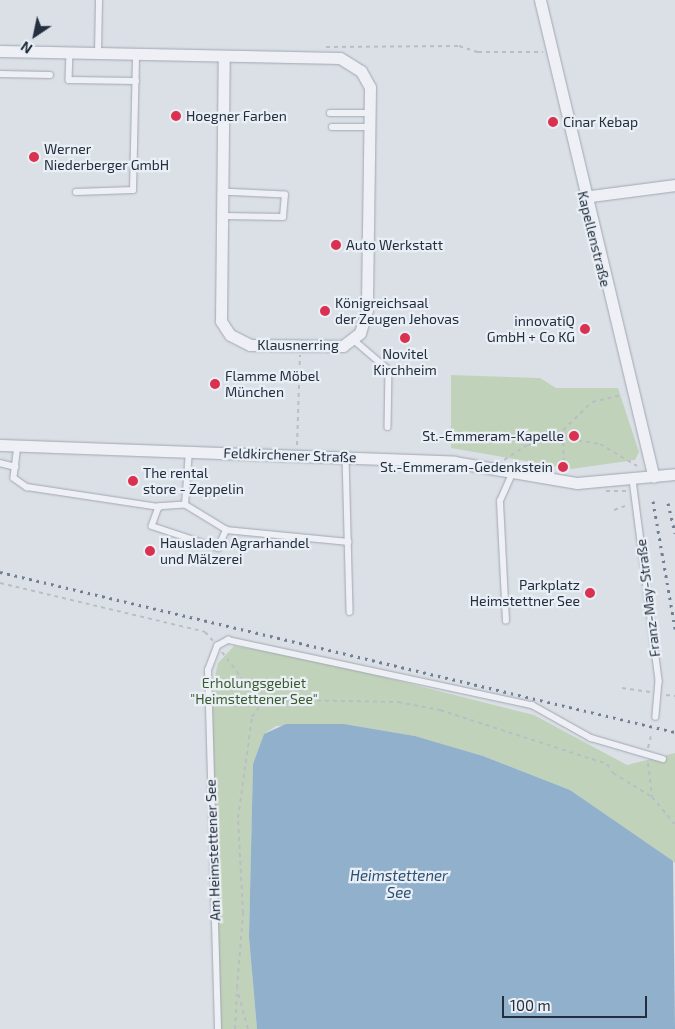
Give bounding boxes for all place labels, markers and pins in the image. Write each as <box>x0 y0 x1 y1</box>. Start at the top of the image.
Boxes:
place label: Hoegner Farben <box>186 108 287 124</box>
marker: Hoegner Farben <box>170 110 182 122</box>
place label: Cinar Kebap <box>563 114 638 130</box>
marker: Cinar Kebap <box>547 116 559 128</box>
place label: Werner Niederberger GmbH <box>44 141 169 174</box>
marker: Werner Niederberger GmbH <box>28 151 40 163</box>
place label: Auto Werkstatt <box>346 237 443 253</box>
marker: Auto Werkstatt <box>330 239 342 251</box>
place label: Königreichsaal der Zeugen Jehovas <box>335 295 460 328</box>
marker: Königreichsaal der Zeugen Jehovas <box>319 305 331 317</box>
place label: innovatiQ GmbH + Co KG <box>487 313 575 346</box>
marker: innovatiQ GmbH + Co KG <box>579 323 591 335</box>
marker: Novitel Kirchheim <box>399 332 411 344</box>
place label: Novitel Kirchheim <box>373 346 437 378</box>
place label: Flamme Möbel München <box>225 368 319 401</box>
marker: Flamme Möbel München <box>209 378 221 390</box>
place label: St.-Emmeram-Kapelle <box>422 428 564 444</box>
marker: St.-Emmeram-Kapelle <box>568 430 580 442</box>
place label: St.-Emmeram-Gedenkstein <box>380 459 553 475</box>
marker: St.-Emmeram-Gedenkstein <box>557 461 569 473</box>
place label: The rental store - Zeppelin <box>143 465 244 498</box>
marker: The rental store - Zeppelin <box>127 475 139 487</box>
place label: Hausladen Agrarhandel und Mälzerei <box>160 535 310 568</box>
marker: Hausladen Agrarhandel und Mälzerei <box>144 545 156 557</box>
place label: Parkplatz Heimstettner See <box>469 577 580 610</box>
marker: Parkplatz Heimstettner See <box>584 587 596 599</box>

